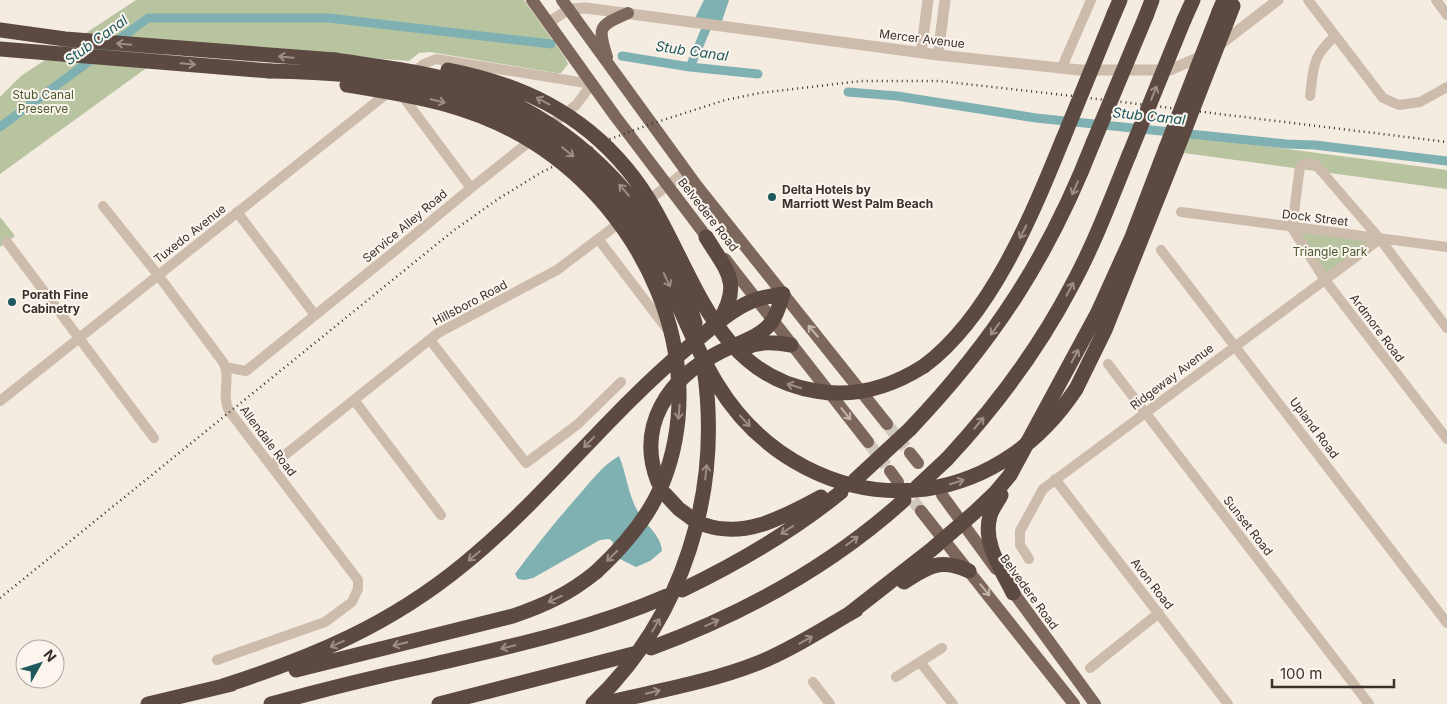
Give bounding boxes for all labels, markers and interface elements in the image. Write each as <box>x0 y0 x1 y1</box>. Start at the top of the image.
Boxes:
water label: Stub Canal <box>61 11 131 68</box>
street label: Mercer Avenue <box>878 26 966 51</box>
water label: Stub Canal <box>655 37 730 64</box>
one-way arrow <box>117 39 133 48</box>
one-way arrow <box>279 52 295 61</box>
one-way arrow <box>180 59 196 69</box>
one-way arrow <box>1151 86 1160 101</box>
park label: Stub Canal Preserve <box>12 87 74 116</box>
one-way arrow <box>536 96 551 105</box>
one-way arrow <box>430 97 446 106</box>
water label: Stub Canal <box>1112 103 1187 128</box>
one-way arrow <box>561 147 574 158</box>
street label: Belvedere Road <box>675 175 742 254</box>
one-way arrow <box>1069 180 1079 195</box>
place label: Delta Hotels by Marriott West Palm Beach <box>782 182 933 211</box>
one-way arrow <box>618 183 630 196</box>
street label: Service Alley Road <box>359 186 450 265</box>
marker: Delta Hotels by Marriott West Palm Beach <box>766 191 778 203</box>
street label: Tuxedo Avenue <box>151 201 229 266</box>
street label: Dock Street <box>1281 206 1349 229</box>
one-way arrow <box>1018 224 1027 239</box>
park label: Triangle Park <box>1293 244 1368 259</box>
one-way arrow <box>662 272 672 287</box>
street label: Hillsboro Road <box>430 277 510 329</box>
one-way arrow <box>1065 281 1075 296</box>
place label: Porath Fine Cabinetry <box>22 287 88 316</box>
street label: Ardmore Road <box>1347 291 1408 365</box>
marker: Porath Fine Cabinetry <box>6 296 18 308</box>
one-way arrow <box>990 322 1000 336</box>
one-way arrow <box>807 325 819 338</box>
street label: Ridgeway Avenue <box>1127 340 1216 413</box>
one-way arrow <box>1071 349 1080 364</box>
one-way arrow <box>786 380 802 390</box>
street label: Upland Road <box>1287 394 1342 461</box>
street label: Allendale Road <box>237 402 300 479</box>
one-way arrow <box>674 404 684 420</box>
one-way arrow <box>840 408 851 421</box>
one-way arrow <box>739 414 751 427</box>
one-way arrow <box>973 416 985 429</box>
one-way arrow <box>583 436 595 449</box>
one-way arrow <box>701 464 711 480</box>
one-way arrow <box>948 477 964 487</box>
street label: Sunset Road <box>1220 493 1276 558</box>
one-way arrow <box>781 525 795 535</box>
one-way arrow <box>845 536 859 546</box>
one-way arrow <box>606 550 618 562</box>
one-way arrow <box>467 551 480 562</box>
street label: Belvedere Road <box>997 551 1062 632</box>
street label: Avon Road <box>1128 555 1177 612</box>
one-way arrow <box>980 584 991 597</box>
one-way arrow <box>548 595 563 605</box>
one-way arrow <box>704 618 719 627</box>
one-way arrow <box>651 619 661 633</box>
one-way arrow <box>799 635 814 645</box>
north arrow <box>15 639 65 689</box>
one-way arrow <box>330 640 345 649</box>
one-way arrow <box>392 640 408 649</box>
one-way arrow <box>500 643 516 652</box>
text: N <box>41 646 60 665</box>
scale bar <box>1272 656 1394 688</box>
text: 100 m <box>1280 664 1322 683</box>
one-way arrow <box>645 687 661 696</box>

